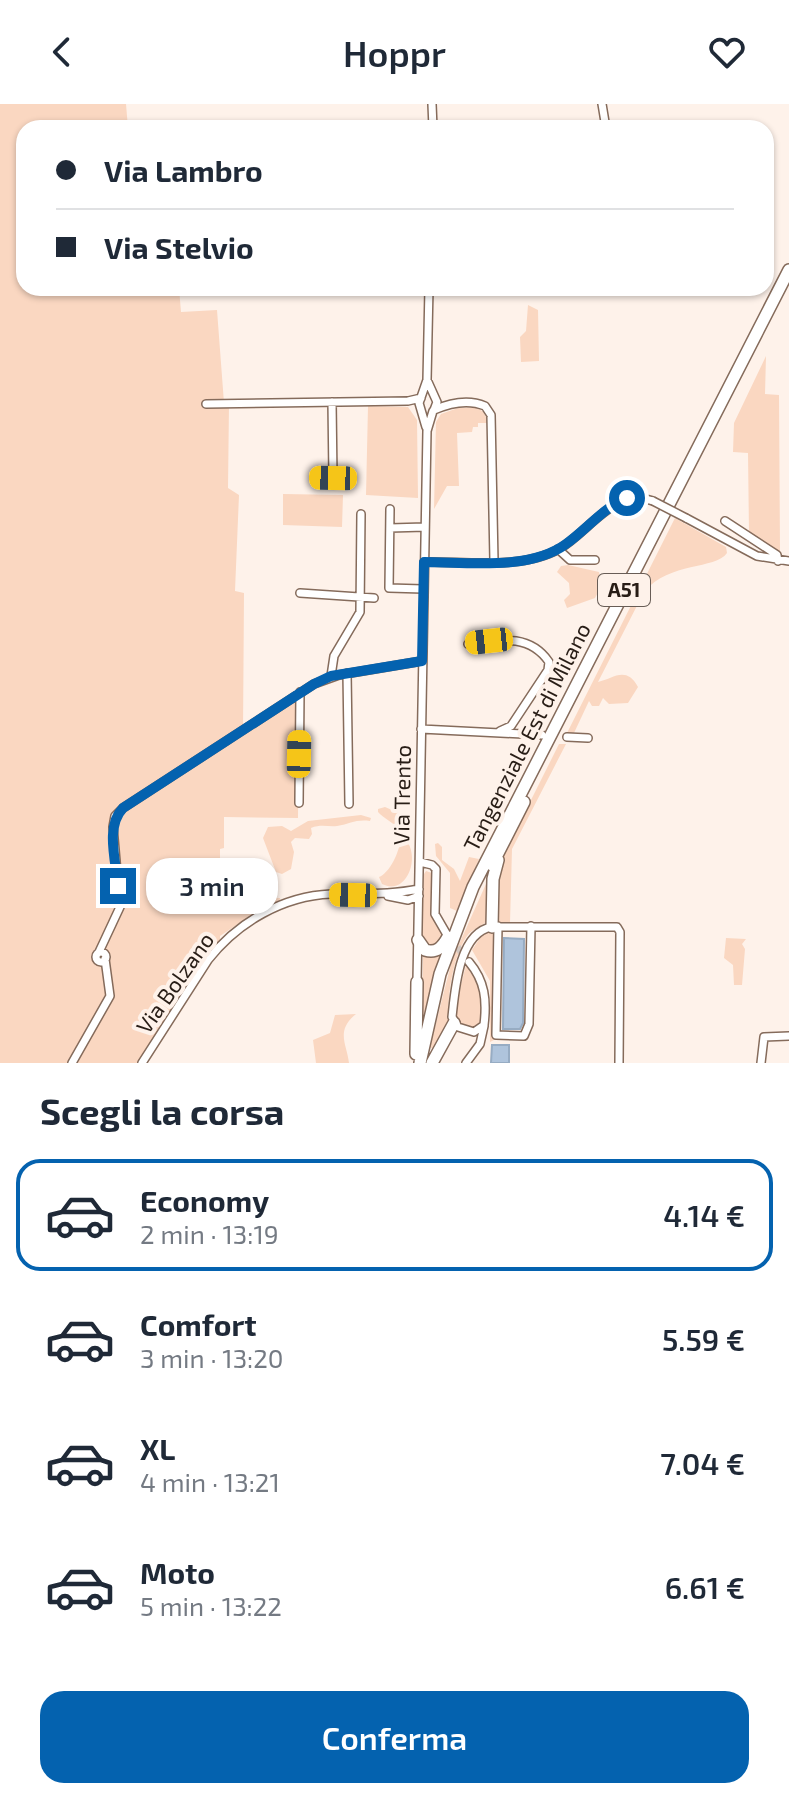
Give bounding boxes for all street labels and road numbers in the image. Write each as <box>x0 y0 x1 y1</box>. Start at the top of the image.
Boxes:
road number: A51 <box>598 574 650 606</box>
street label: Tangenziale Est di Milano <box>457 618 595 855</box>
street label: Via Trento <box>387 745 415 845</box>
street label: Via Bolzano <box>130 927 218 1038</box>

